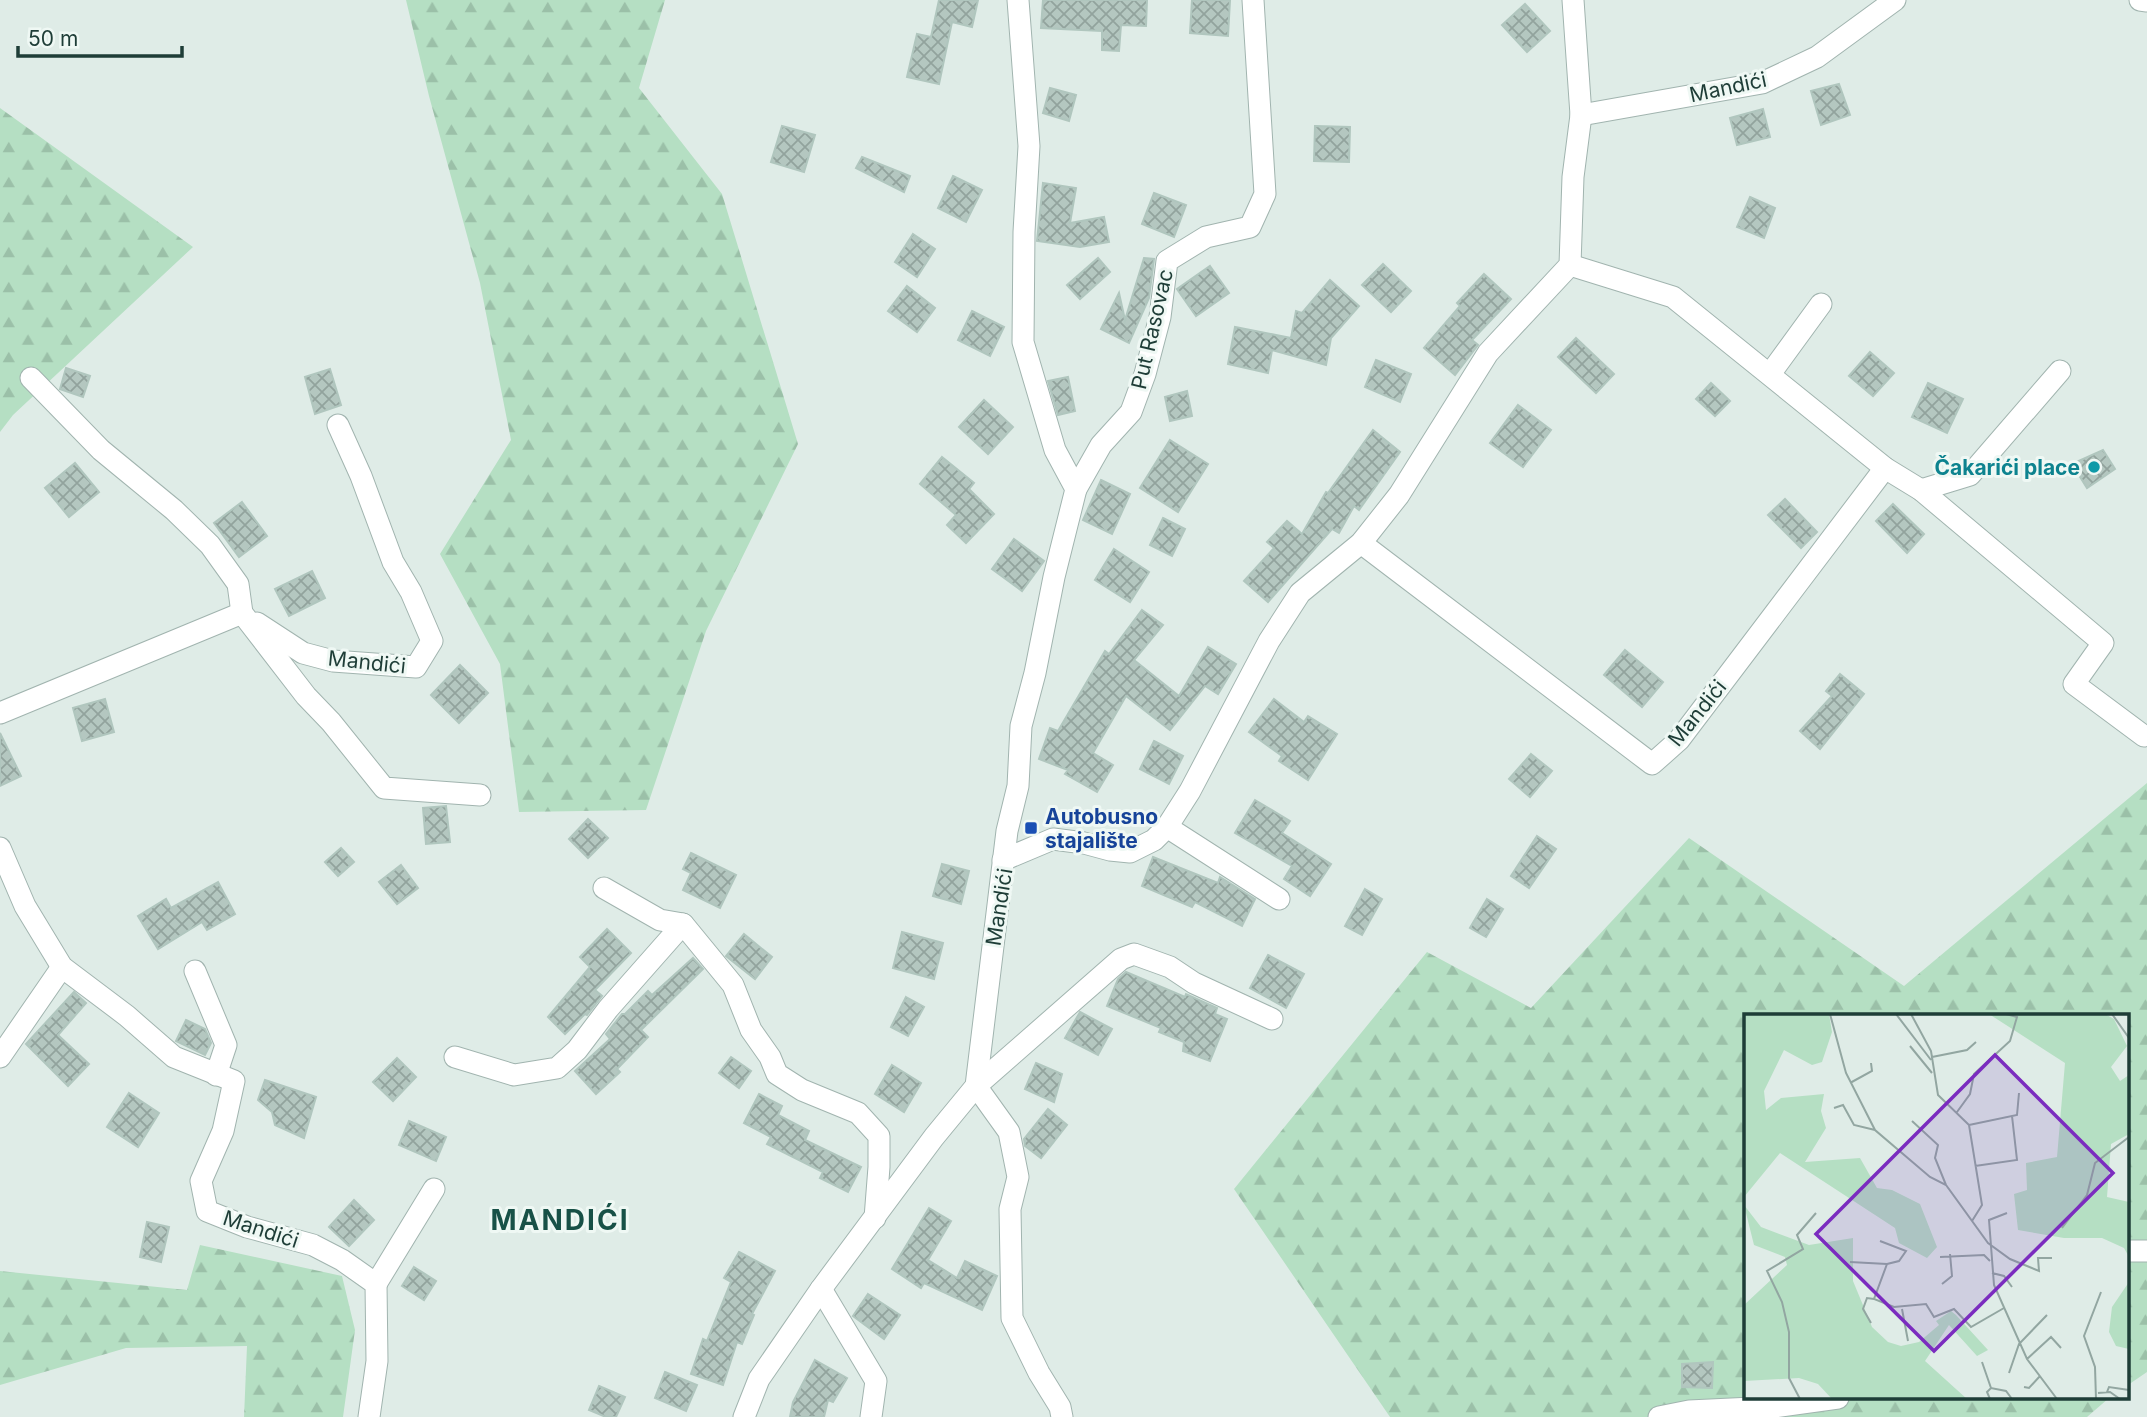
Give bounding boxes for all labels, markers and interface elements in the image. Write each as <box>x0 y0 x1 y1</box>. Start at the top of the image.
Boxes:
scale bar <box>18 14 182 58</box>
text: 50 m <box>28 26 78 51</box>
street label: Mandići <box>1687 67 1769 107</box>
street label: Put Rasovac <box>1126 266 1178 392</box>
place label: Čakarići place <box>1934 454 2080 480</box>
marker: Čakarići place <box>2086 459 2102 475</box>
street label: Mandići <box>327 645 407 679</box>
street label: Mandići <box>1663 675 1731 751</box>
place label: Autobusno stajalište <box>1045 804 1158 853</box>
marker: Autobusno stajalište <box>1023 820 1039 836</box>
street label: Mandići <box>981 866 1017 948</box>
inset map <box>1744 1014 2130 1400</box>
district label: MANDIĆI <box>491 1203 630 1237</box>
street label: Mandići <box>220 1205 302 1253</box>

